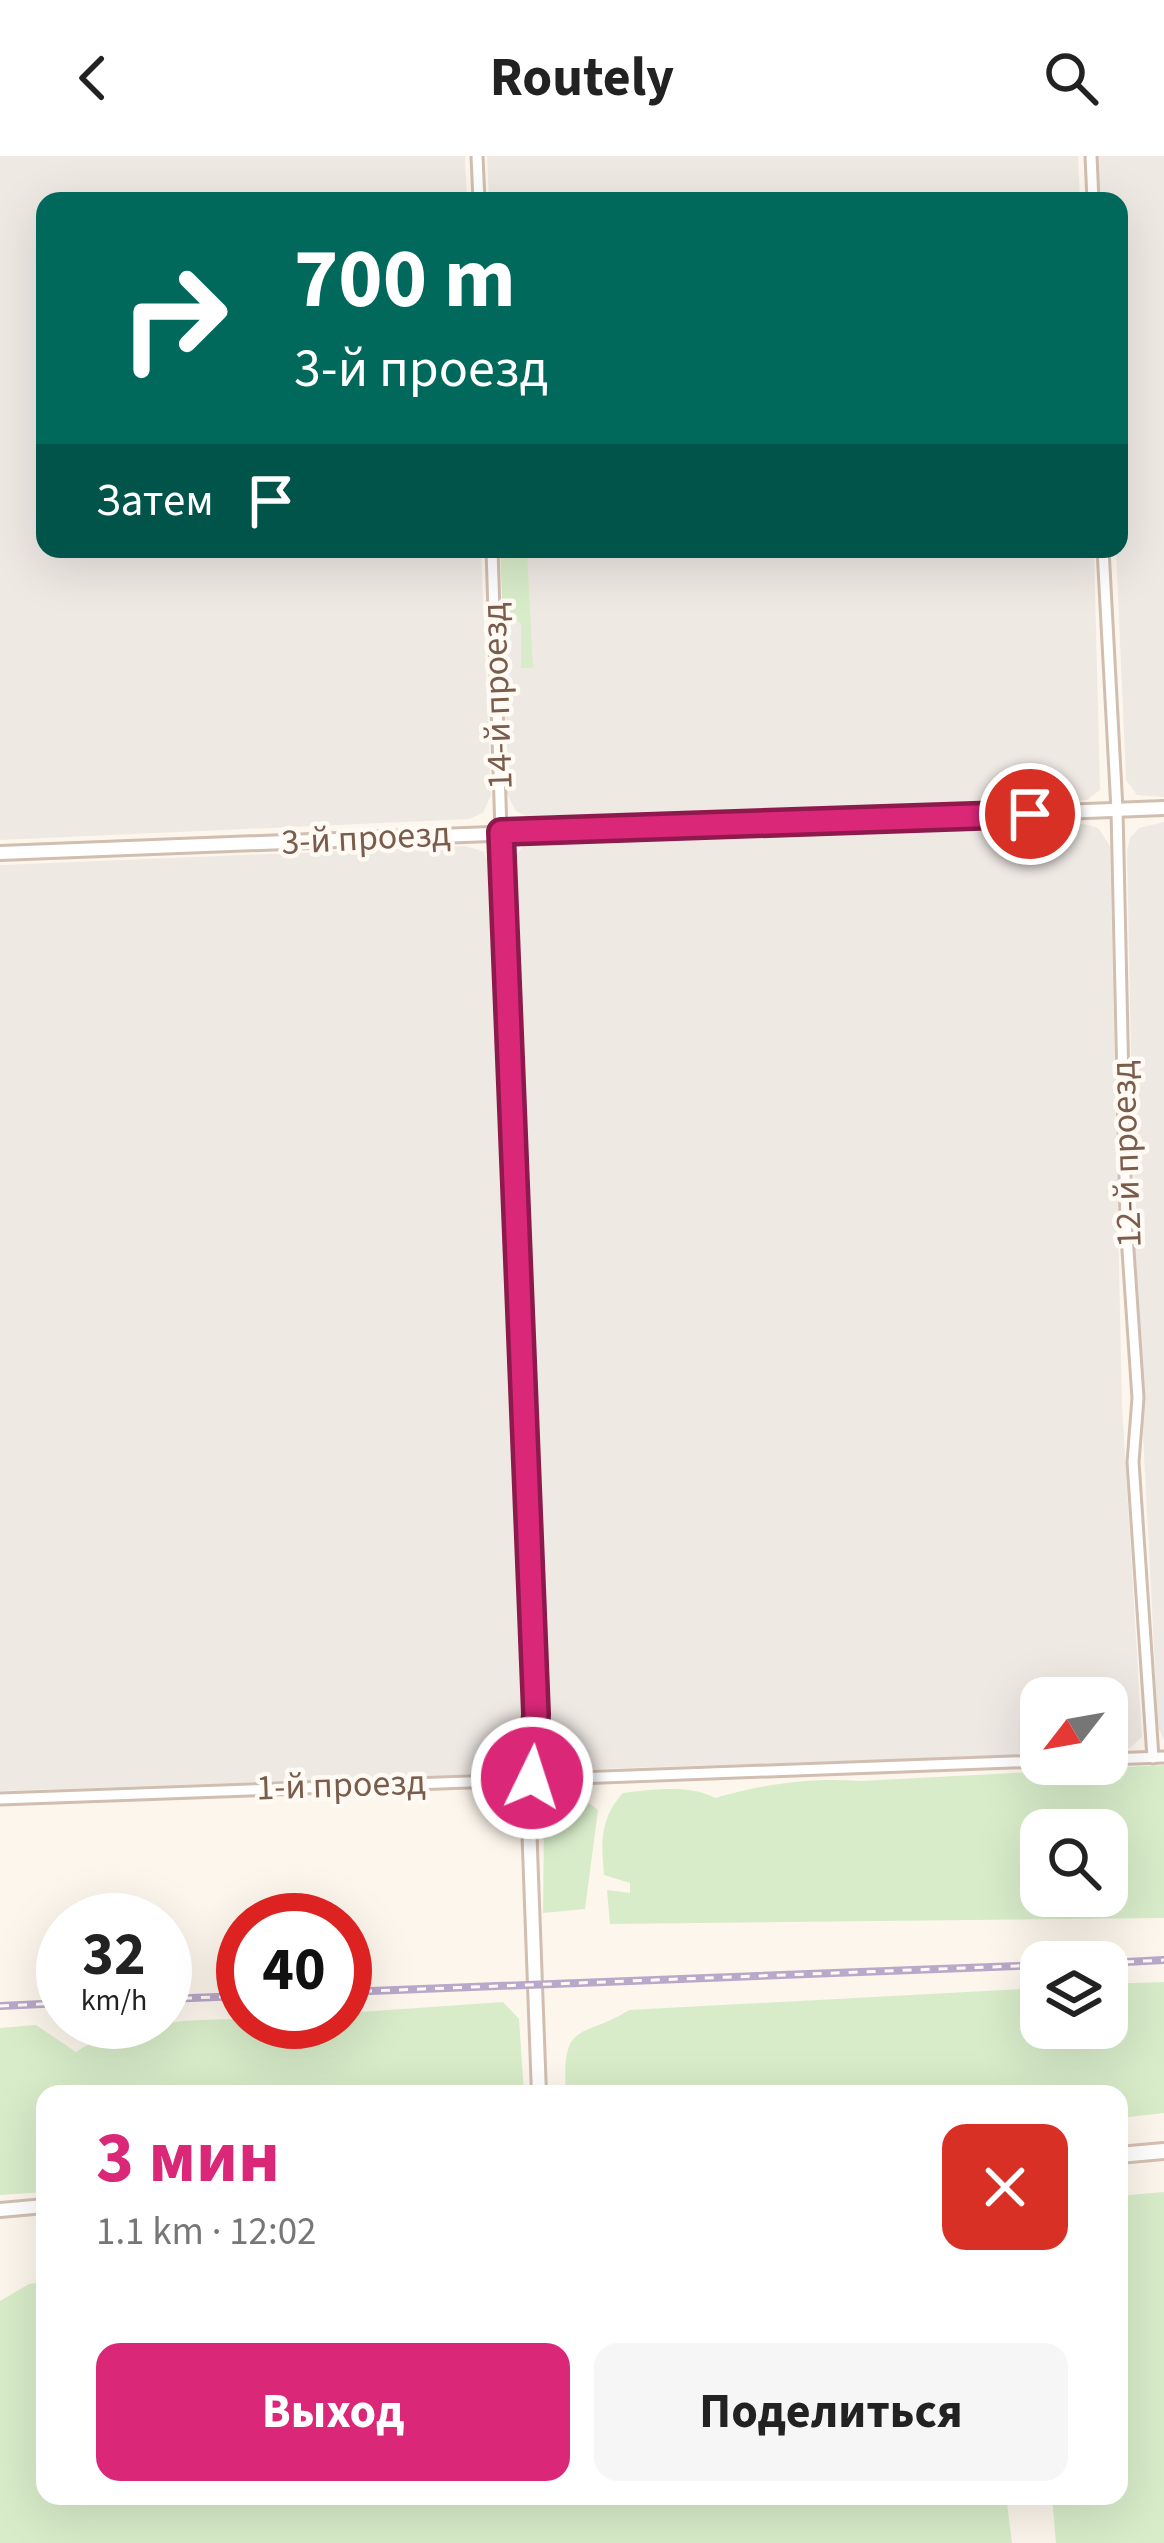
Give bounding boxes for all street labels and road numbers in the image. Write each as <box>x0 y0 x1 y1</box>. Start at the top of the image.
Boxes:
street label: 14-й проезд <box>468 601 526 791</box>
street label: 3-й проезд <box>280 808 452 868</box>
street label: 12-й проезд <box>1097 1059 1155 1249</box>
street label: 1-й проезд <box>255 1757 427 1813</box>

